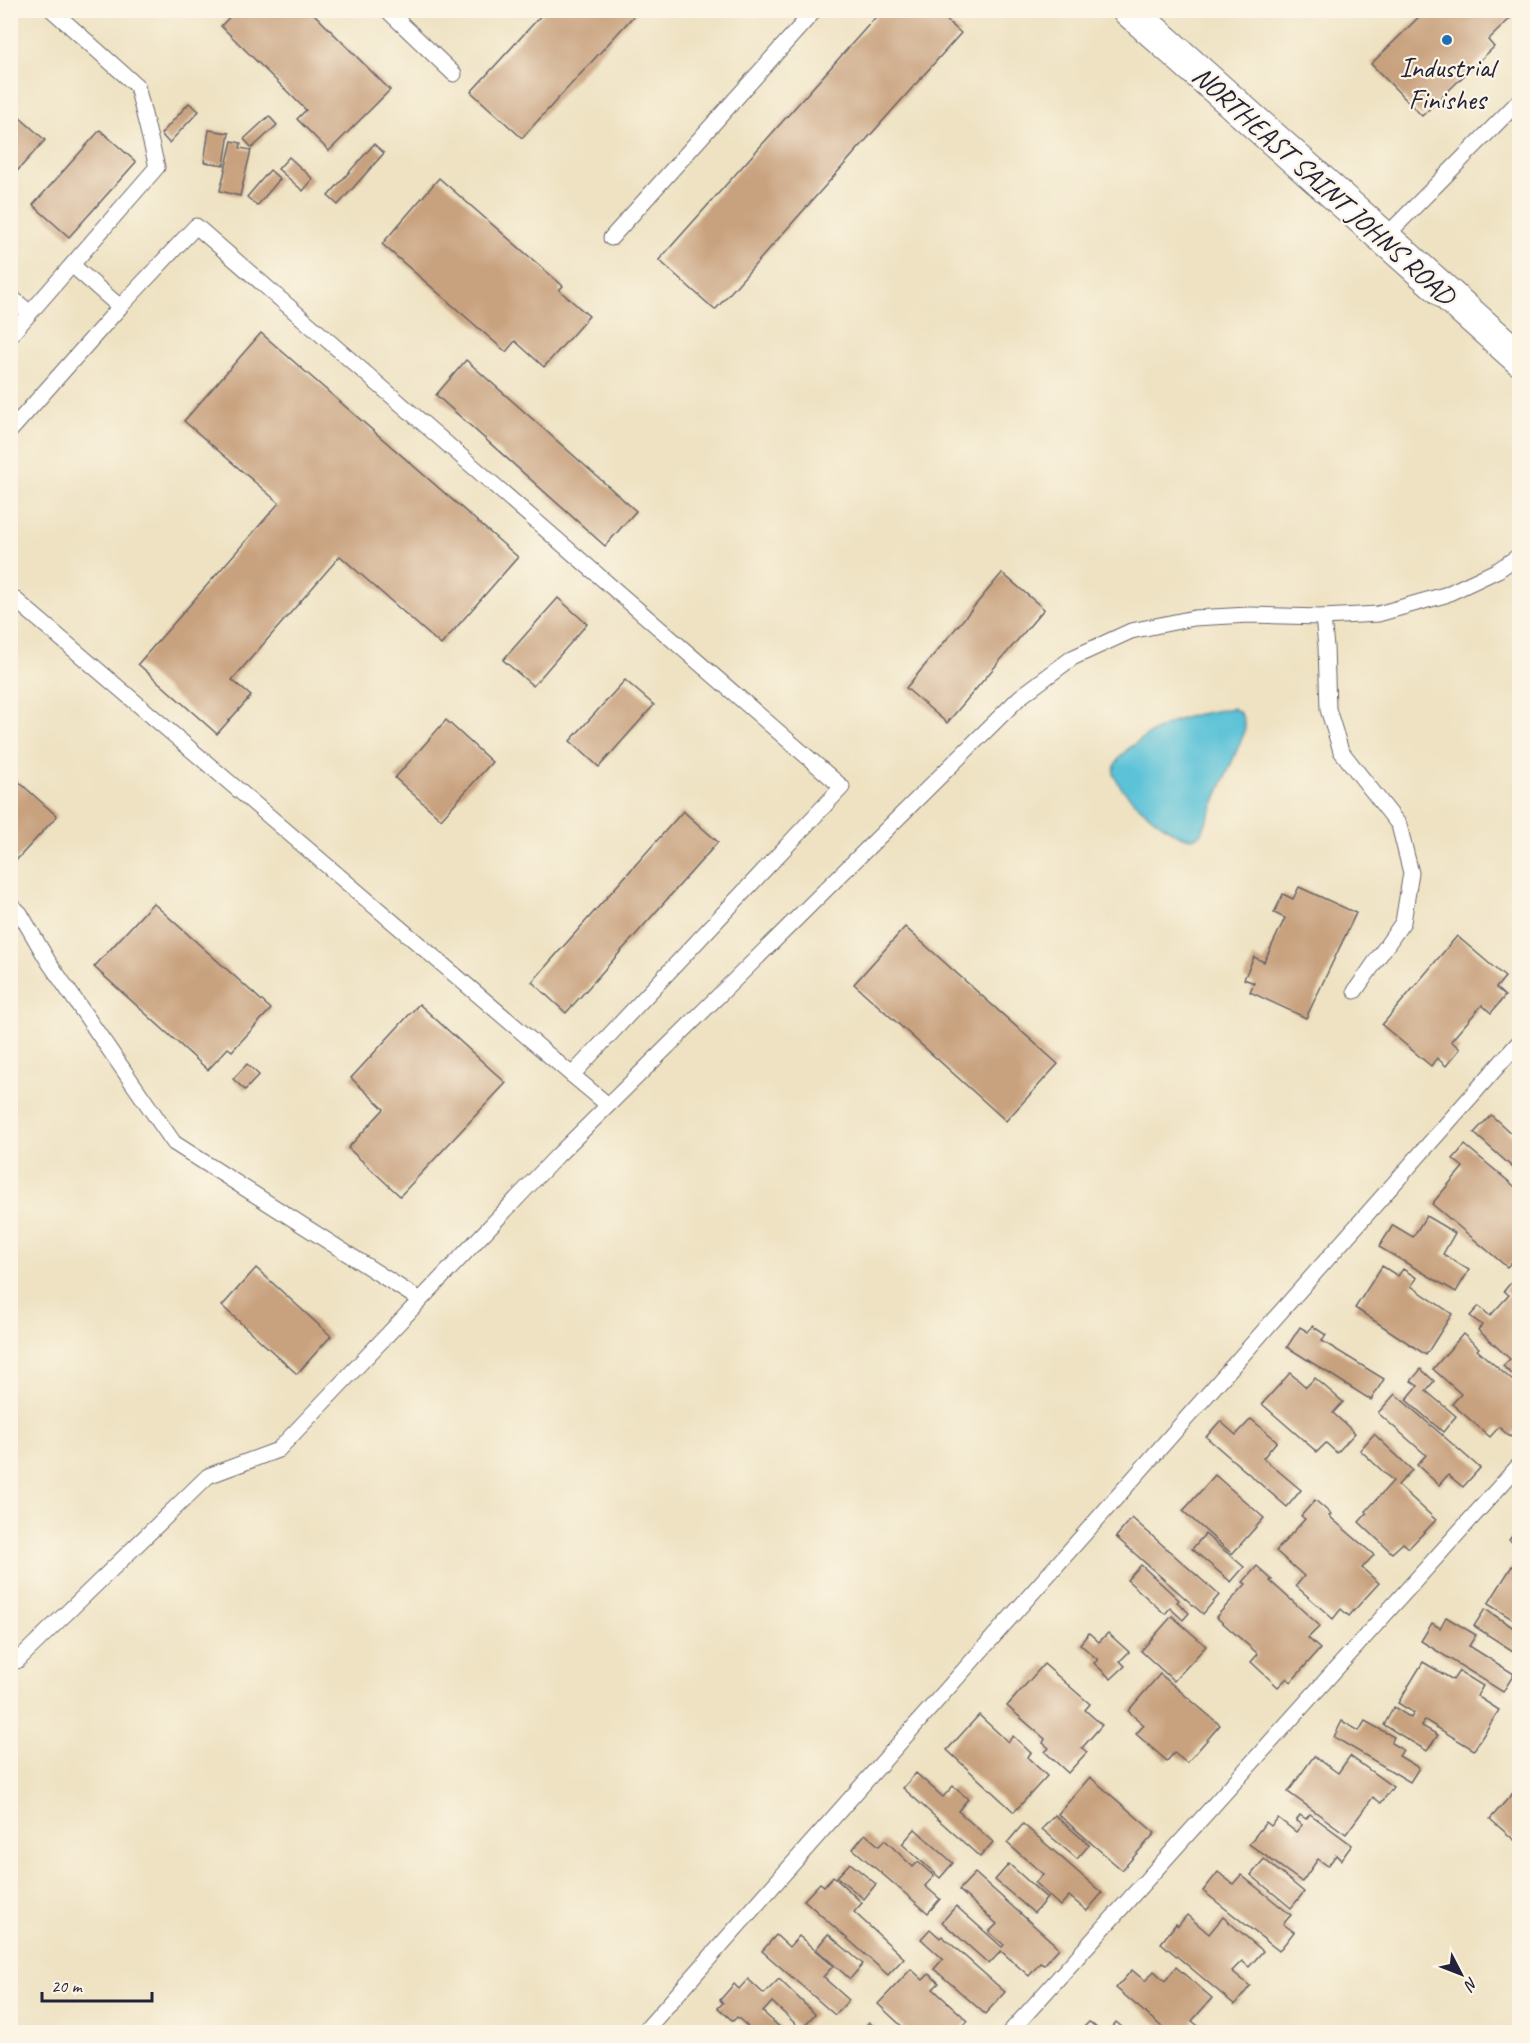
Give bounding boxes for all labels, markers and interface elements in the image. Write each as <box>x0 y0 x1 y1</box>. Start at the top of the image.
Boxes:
marker: Industrial Finishes <box>1440 33 1454 47</box>
place label: Industrial Finishes <box>1399 50 1500 117</box>
street label: NORTHEAST SAINT JOHNS ROAD <box>1185 58 1465 314</box>
north arrow <box>1431 1944 1491 2004</box>
scale bar <box>42 1965 152 2003</box>
text: N <box>1459 1973 1482 1996</box>
text: 20 m <box>51 1975 84 1997</box>

